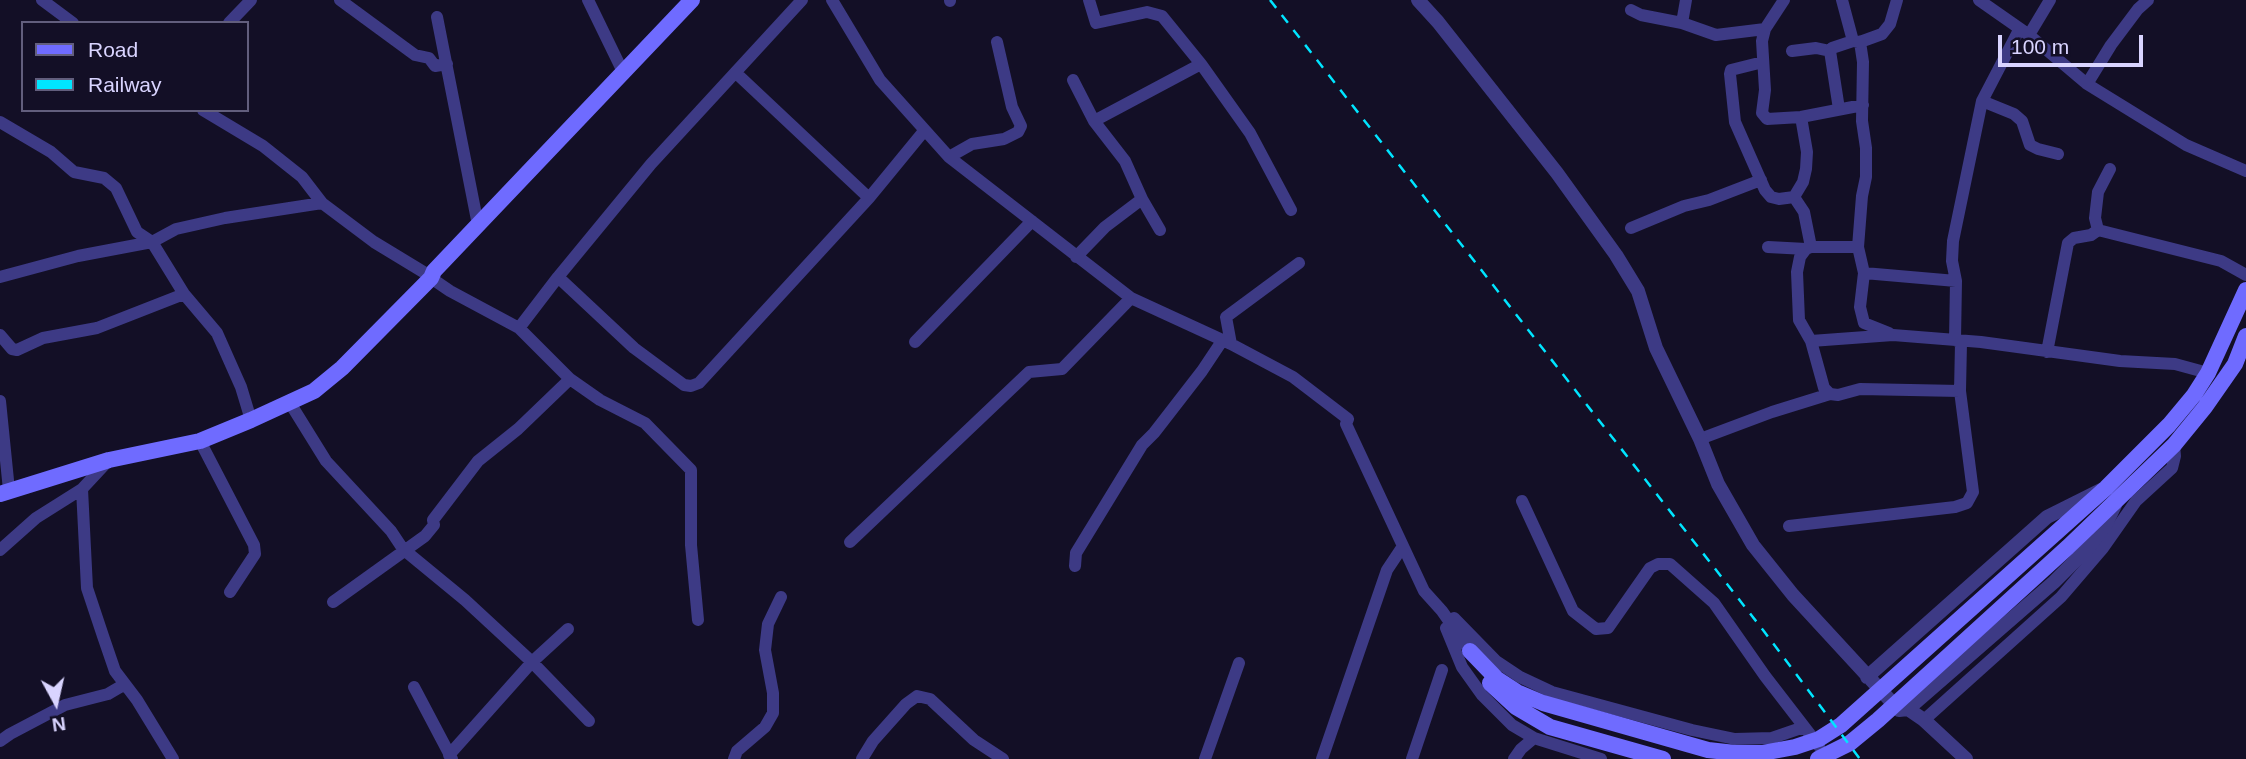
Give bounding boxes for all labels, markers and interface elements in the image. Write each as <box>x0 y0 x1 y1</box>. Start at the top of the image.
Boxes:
legend <box>21 21 248 112</box>
scale bar <box>2001 21 2146 65</box>
text: 100 m <box>2011 35 2069 58</box>
text: Road <box>88 38 138 61</box>
text: Railway <box>88 73 162 96</box>
north arrow <box>21 668 91 738</box>
text: N <box>51 713 67 736</box>

